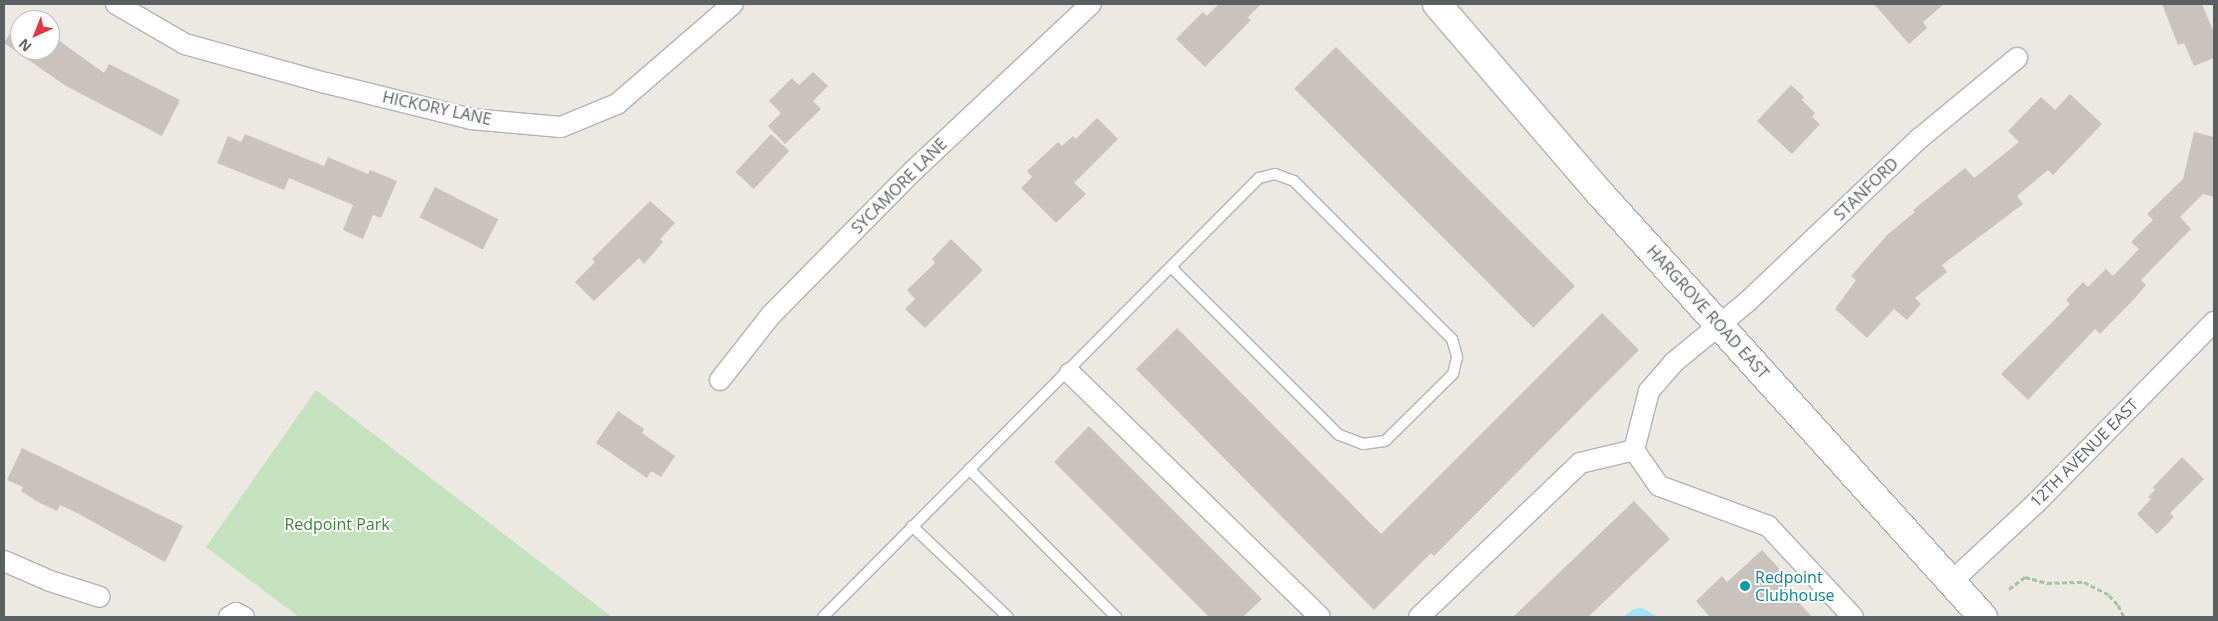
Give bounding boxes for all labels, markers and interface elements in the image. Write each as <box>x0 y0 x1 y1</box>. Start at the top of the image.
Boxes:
north arrow <box>10 10 60 60</box>
text: N <box>14 35 36 56</box>
street label: HICKORY LANE <box>381 87 493 129</box>
street label: SYCAMORE LANE <box>847 134 951 238</box>
street label: STANFORD <box>1830 154 1902 224</box>
street label: HARGROVE ROAD EAST <box>1643 241 1773 383</box>
street label: 12TH AVENUE EAST <box>2026 395 2142 511</box>
park label: Redpoint Park <box>284 514 390 534</box>
place label: Redpoint Clubhouse <box>1755 567 1835 605</box>
marker: Redpoint Clubhouse <box>1739 580 1751 592</box>

